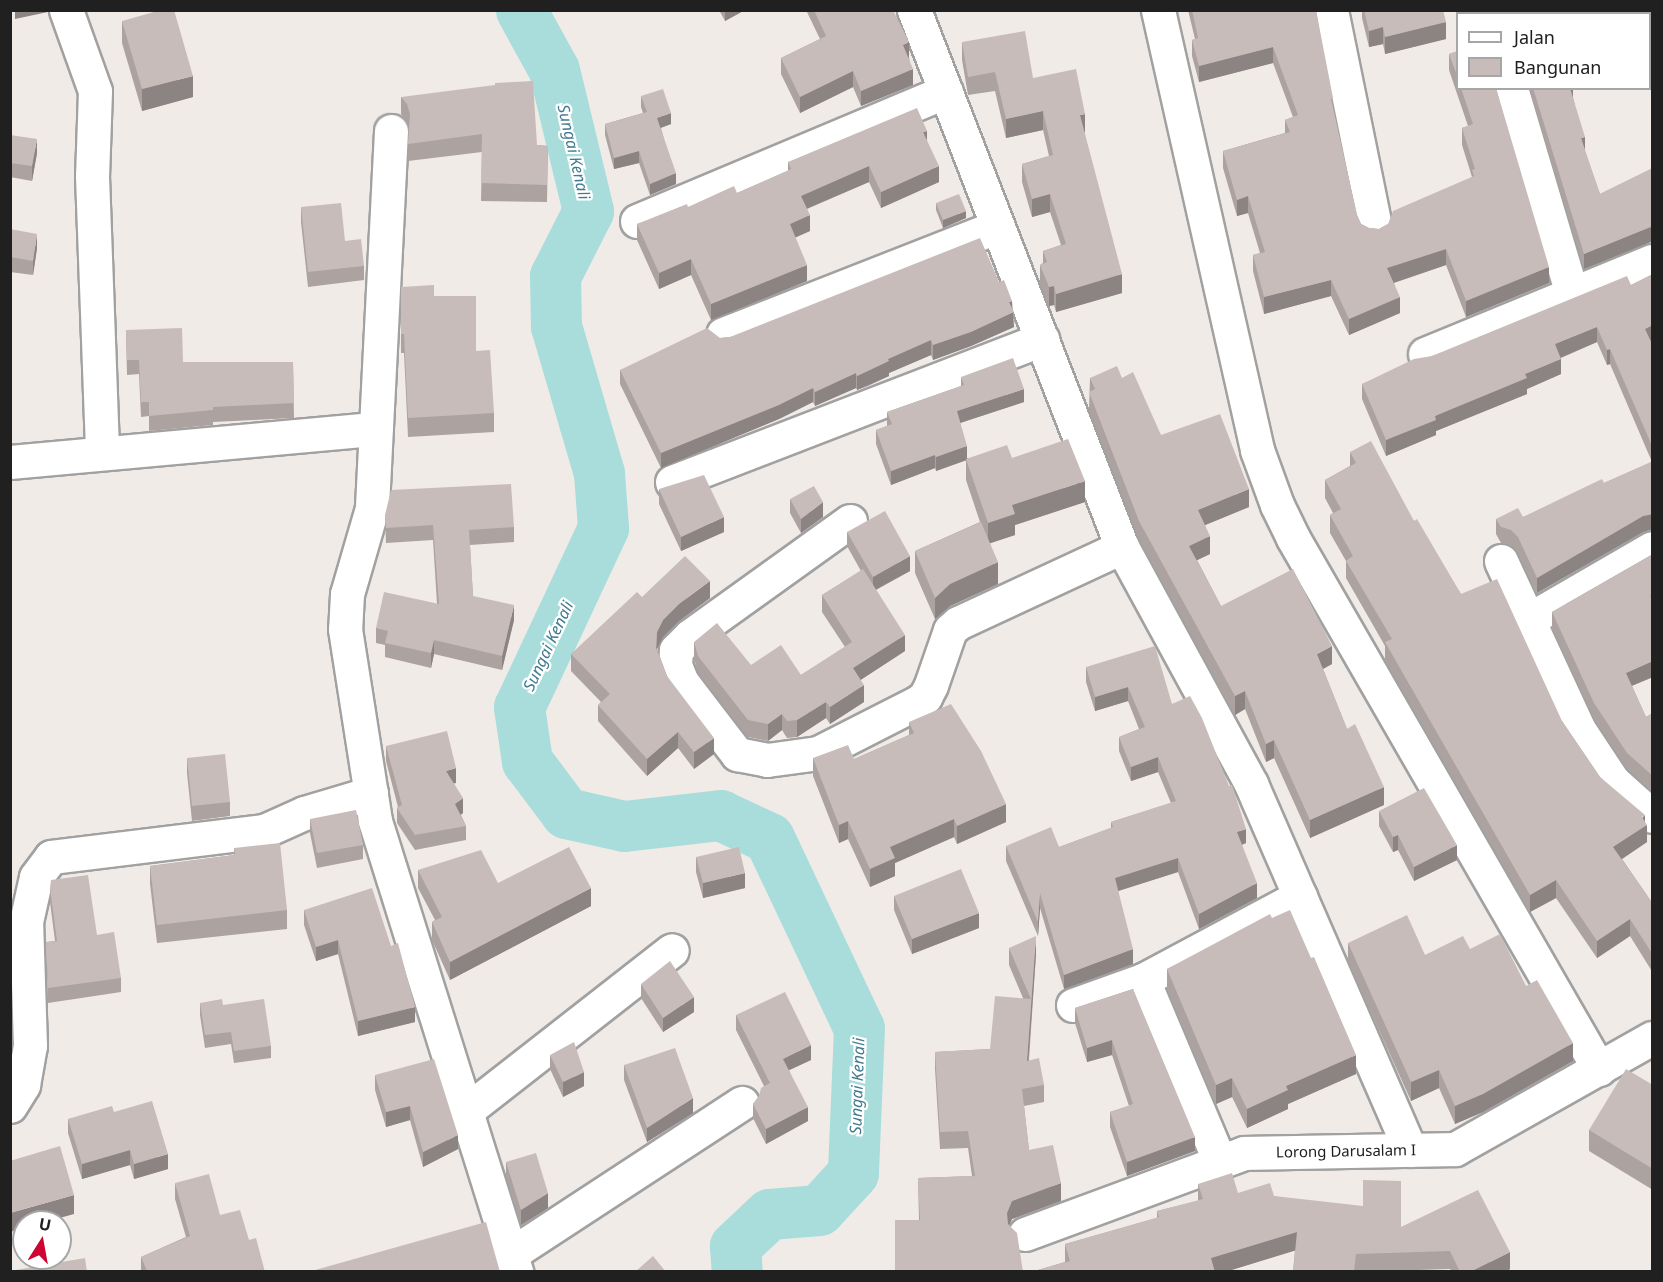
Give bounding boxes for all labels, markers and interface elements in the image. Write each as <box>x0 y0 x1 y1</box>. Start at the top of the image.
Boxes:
legend <box>1456 12 1651 90</box>
text: Jalan <box>1514 25 1555 49</box>
text: Bangunan <box>1514 55 1601 79</box>
water label: Sungai Kenali <box>554 103 594 201</box>
water label: Sungai Kenali <box>519 598 577 694</box>
water label: Sungai Kenali <box>846 1037 868 1135</box>
street label: Lorong Darusalam I <box>1276 1141 1416 1161</box>
north arrow <box>12 1210 72 1270</box>
text: U <box>37 1212 53 1236</box>

